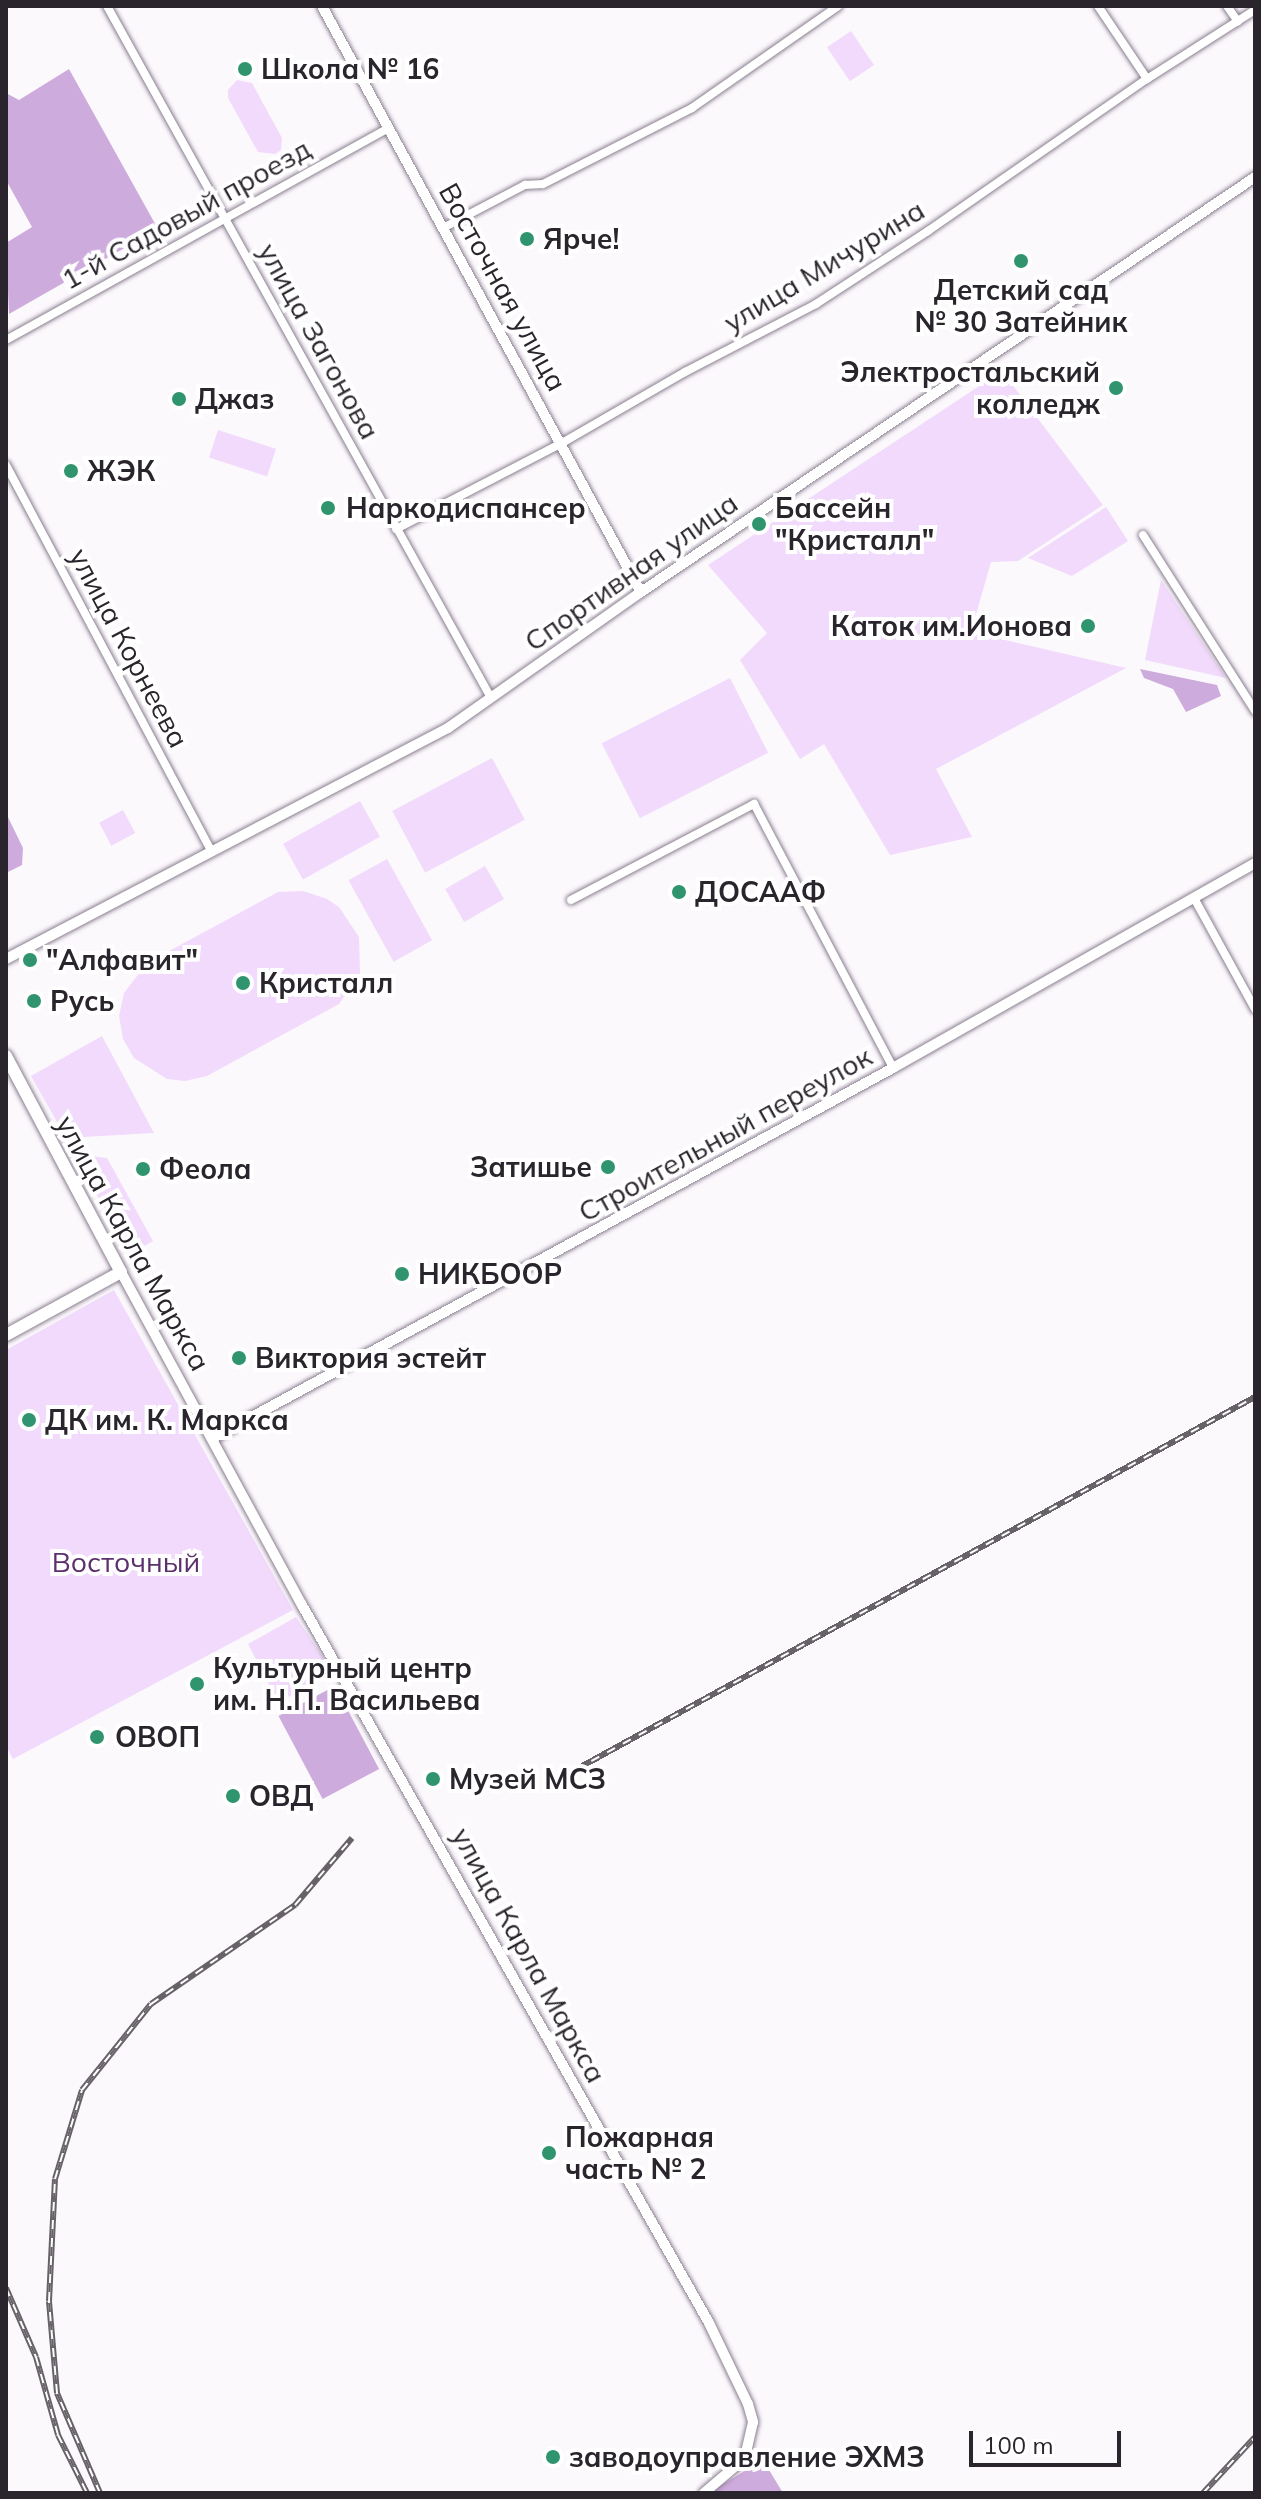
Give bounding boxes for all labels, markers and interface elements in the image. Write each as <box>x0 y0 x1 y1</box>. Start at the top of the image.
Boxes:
place label: Школа № 16 <box>261 52 439 86</box>
marker: Школа № 16 <box>236 60 254 78</box>
street label: 1-й Садовый проезд <box>56 132 316 296</box>
street label: Восточная улица <box>432 177 574 397</box>
street label: улица Мичурина <box>718 193 930 339</box>
place label: Ярче! <box>543 222 620 256</box>
marker: Ярче! <box>518 230 536 248</box>
street label: улица Загонова <box>251 237 387 445</box>
marker: Детский сад № 30 Затейник <box>1012 252 1030 270</box>
place label: Детский сад № 30 Затейник <box>915 273 1127 339</box>
place label: Электростальский колледж <box>840 355 1100 421</box>
marker: Электростальский колледж <box>1107 379 1125 397</box>
place label: Джаз <box>195 382 274 416</box>
marker: Джаз <box>170 390 188 408</box>
place label: ЖЭК <box>87 454 155 488</box>
marker: ЖЭК <box>62 462 80 480</box>
street label: Спортивная улица <box>518 486 744 658</box>
place label: Наркодиспансер <box>346 491 586 525</box>
place label: Бассейн "Кристалл" <box>775 491 934 557</box>
marker: Наркодиспансер <box>317 497 339 519</box>
marker: Бассейн "Кристалл" <box>750 515 768 533</box>
street label: улица Корнеева <box>62 543 196 753</box>
place label: Каток им.Ионова <box>831 609 1072 643</box>
marker: Каток им.Ионова <box>1079 617 1097 635</box>
place label: ДОСААФ <box>695 875 826 909</box>
marker: ДОСААФ <box>670 883 688 901</box>
place label: "Алфавит" <box>46 943 198 977</box>
marker: "Алфавит" <box>21 951 39 969</box>
place label: Кристалл <box>259 966 393 1000</box>
marker: Кристалл <box>234 974 252 992</box>
place label: Русь <box>50 984 114 1018</box>
marker: Русь <box>25 992 43 1010</box>
street label: Строительный переулок <box>572 1039 878 1229</box>
street label: улица Карла Маркса <box>49 1110 217 1376</box>
place label: Затишье <box>470 1150 592 1184</box>
place label: Феола <box>159 1152 252 1186</box>
marker: Затишье <box>599 1158 617 1176</box>
marker: Феола <box>134 1160 152 1178</box>
place label: НИКБООР <box>418 1257 562 1291</box>
marker: НИКБООР <box>393 1265 411 1283</box>
place label: Виктория эстейт <box>255 1341 486 1375</box>
marker: Виктория эстейт <box>230 1349 248 1367</box>
place label: ДК им. К. Маркса <box>45 1403 289 1437</box>
marker: ДК им. К. Маркса <box>20 1411 38 1429</box>
park label: Восточный <box>52 1545 200 1579</box>
place label: Культурный центр им. Н.П. Васильева <box>213 1651 481 1717</box>
marker: Культурный центр им. Н.П. Васильева <box>188 1675 206 1693</box>
place label: ОВОП <box>115 1720 200 1754</box>
marker: ОВОП <box>86 1726 108 1748</box>
place label: Музей МСЗ <box>449 1762 606 1796</box>
marker: Музей МСЗ <box>424 1770 442 1788</box>
place label: ОВД <box>249 1779 314 1813</box>
marker: ОВД <box>224 1787 242 1805</box>
street label: улица Карла Маркса <box>445 1822 613 2088</box>
place label: Пожарная часть № 2 <box>565 2120 714 2186</box>
marker: Пожарная часть № 2 <box>540 2144 558 2162</box>
scale bar <box>973 2415 1125 2465</box>
text: 100 m <box>983 2430 1054 2460</box>
place label: заводоуправление ЭХМЗ <box>569 2440 924 2474</box>
marker: заводоуправление ЭХМЗ <box>544 2448 562 2466</box>

